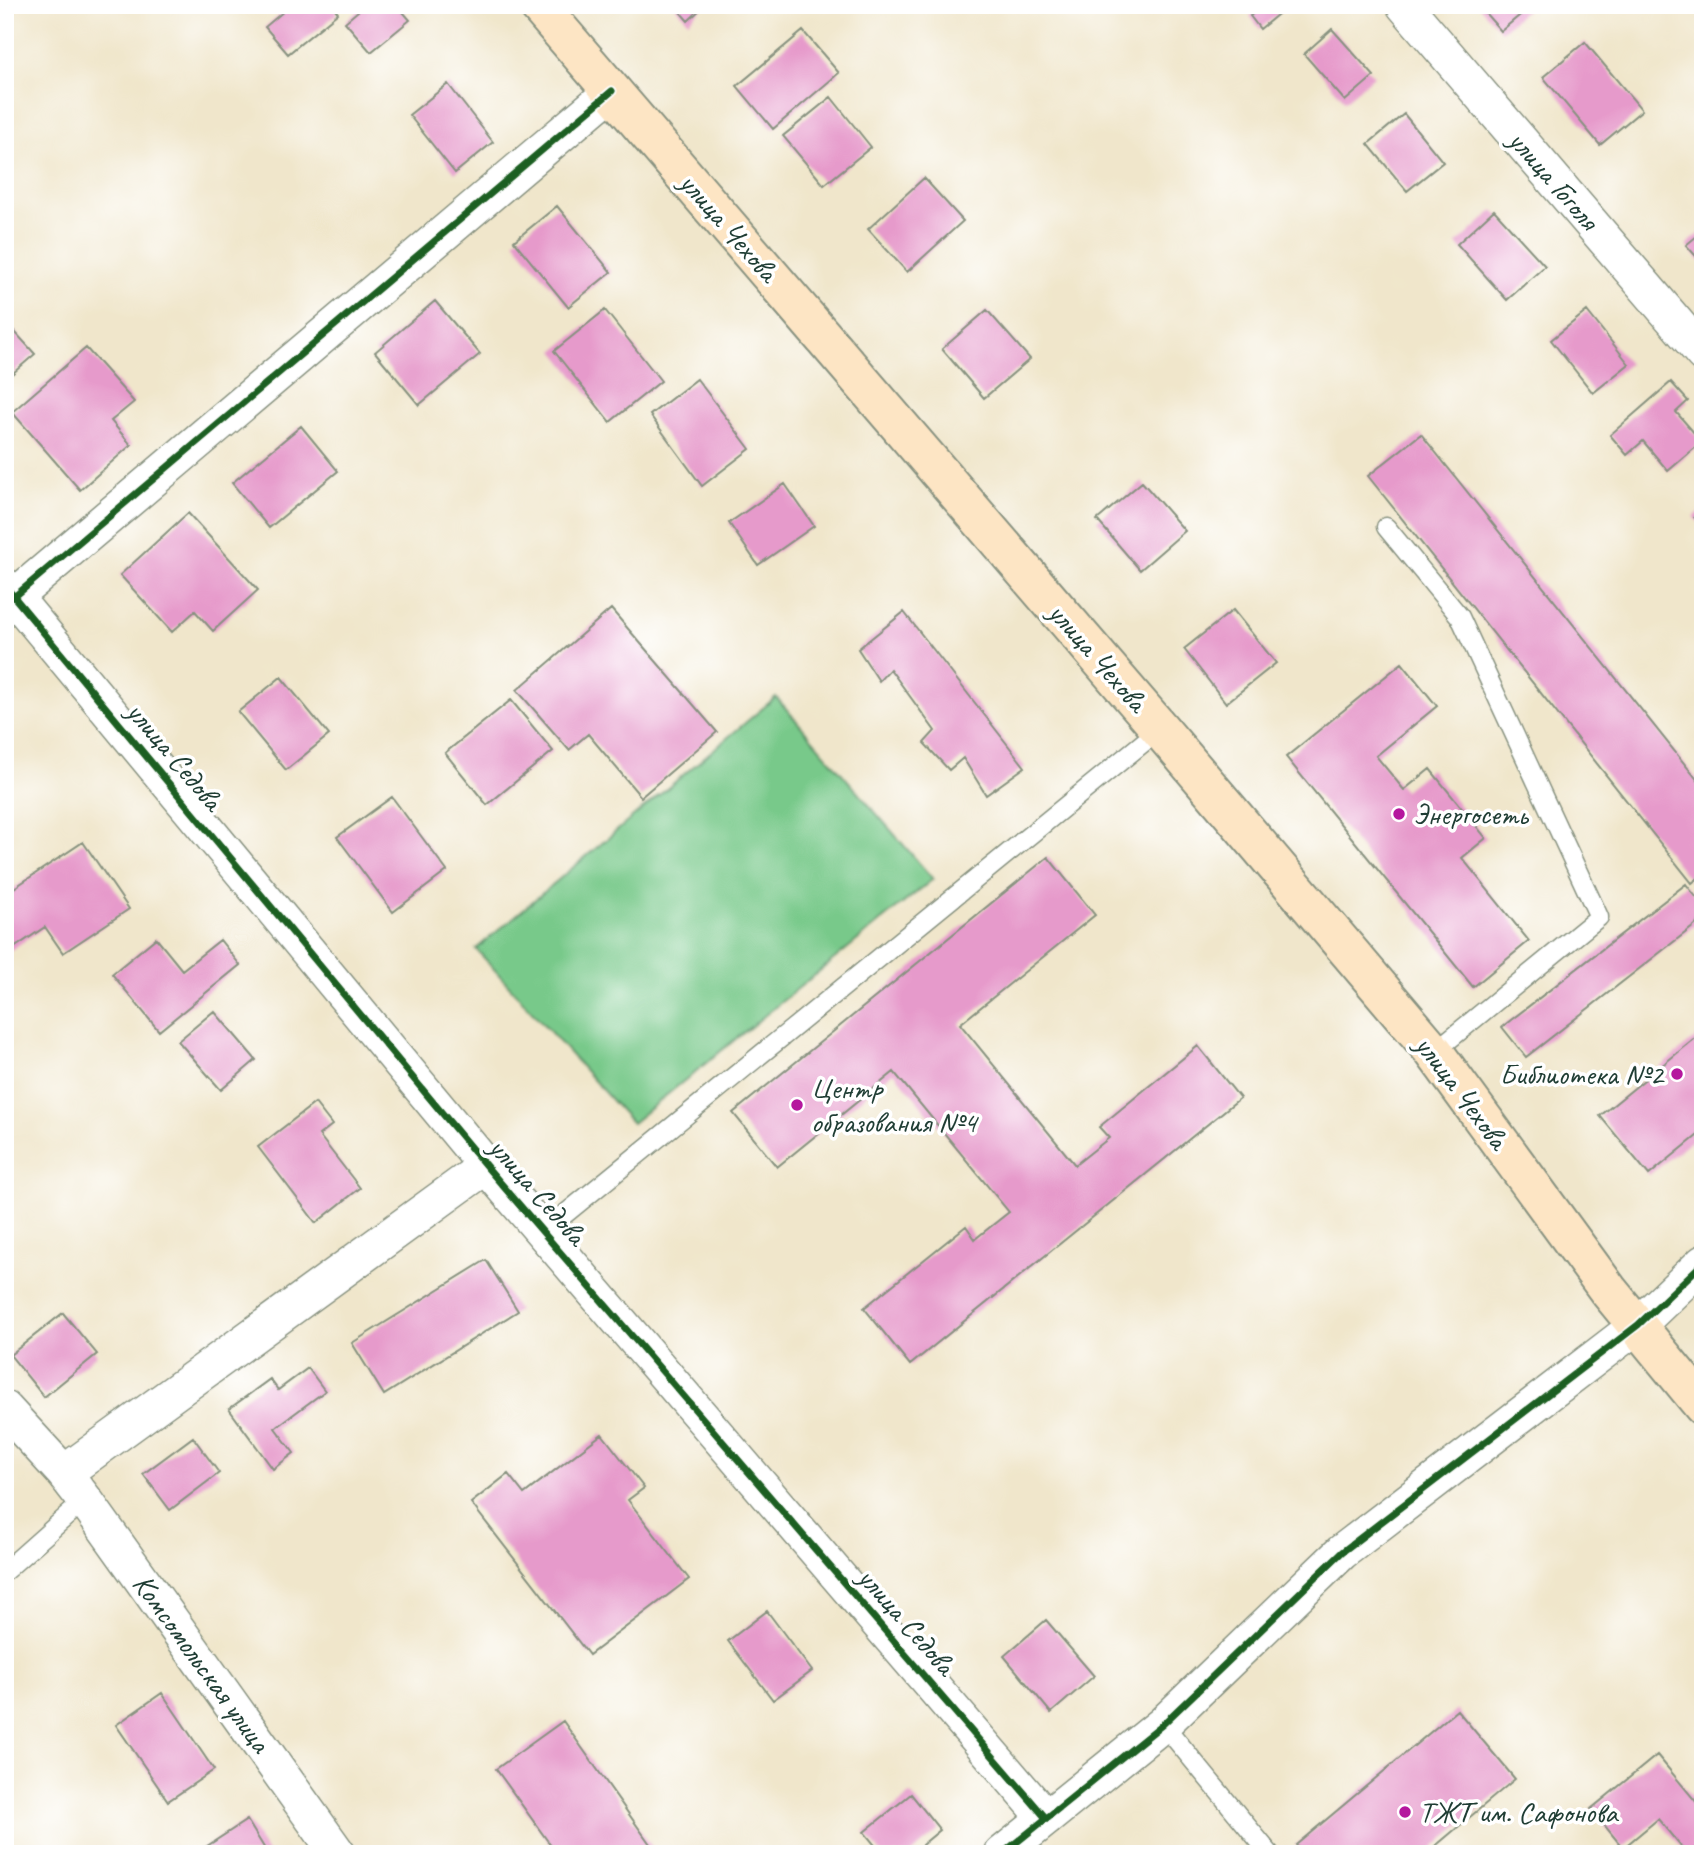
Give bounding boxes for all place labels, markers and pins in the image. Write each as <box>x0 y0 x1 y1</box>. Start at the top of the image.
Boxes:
place label: Энергосеть <box>1413 795 1529 833</box>
marker: Энергосеть <box>1391 806 1407 822</box>
place label: Библиотека №2 <box>1499 1055 1665 1093</box>
marker: Библиотека №2 <box>1669 1066 1685 1082</box>
place label: Центр образования №4 <box>811 1069 979 1141</box>
marker: Центр образования №4 <box>789 1097 805 1113</box>
place label: ТЖТ им. Сафонова <box>1419 1793 1619 1831</box>
marker: ТЖТ им. Сафонова <box>1397 1804 1413 1820</box>

